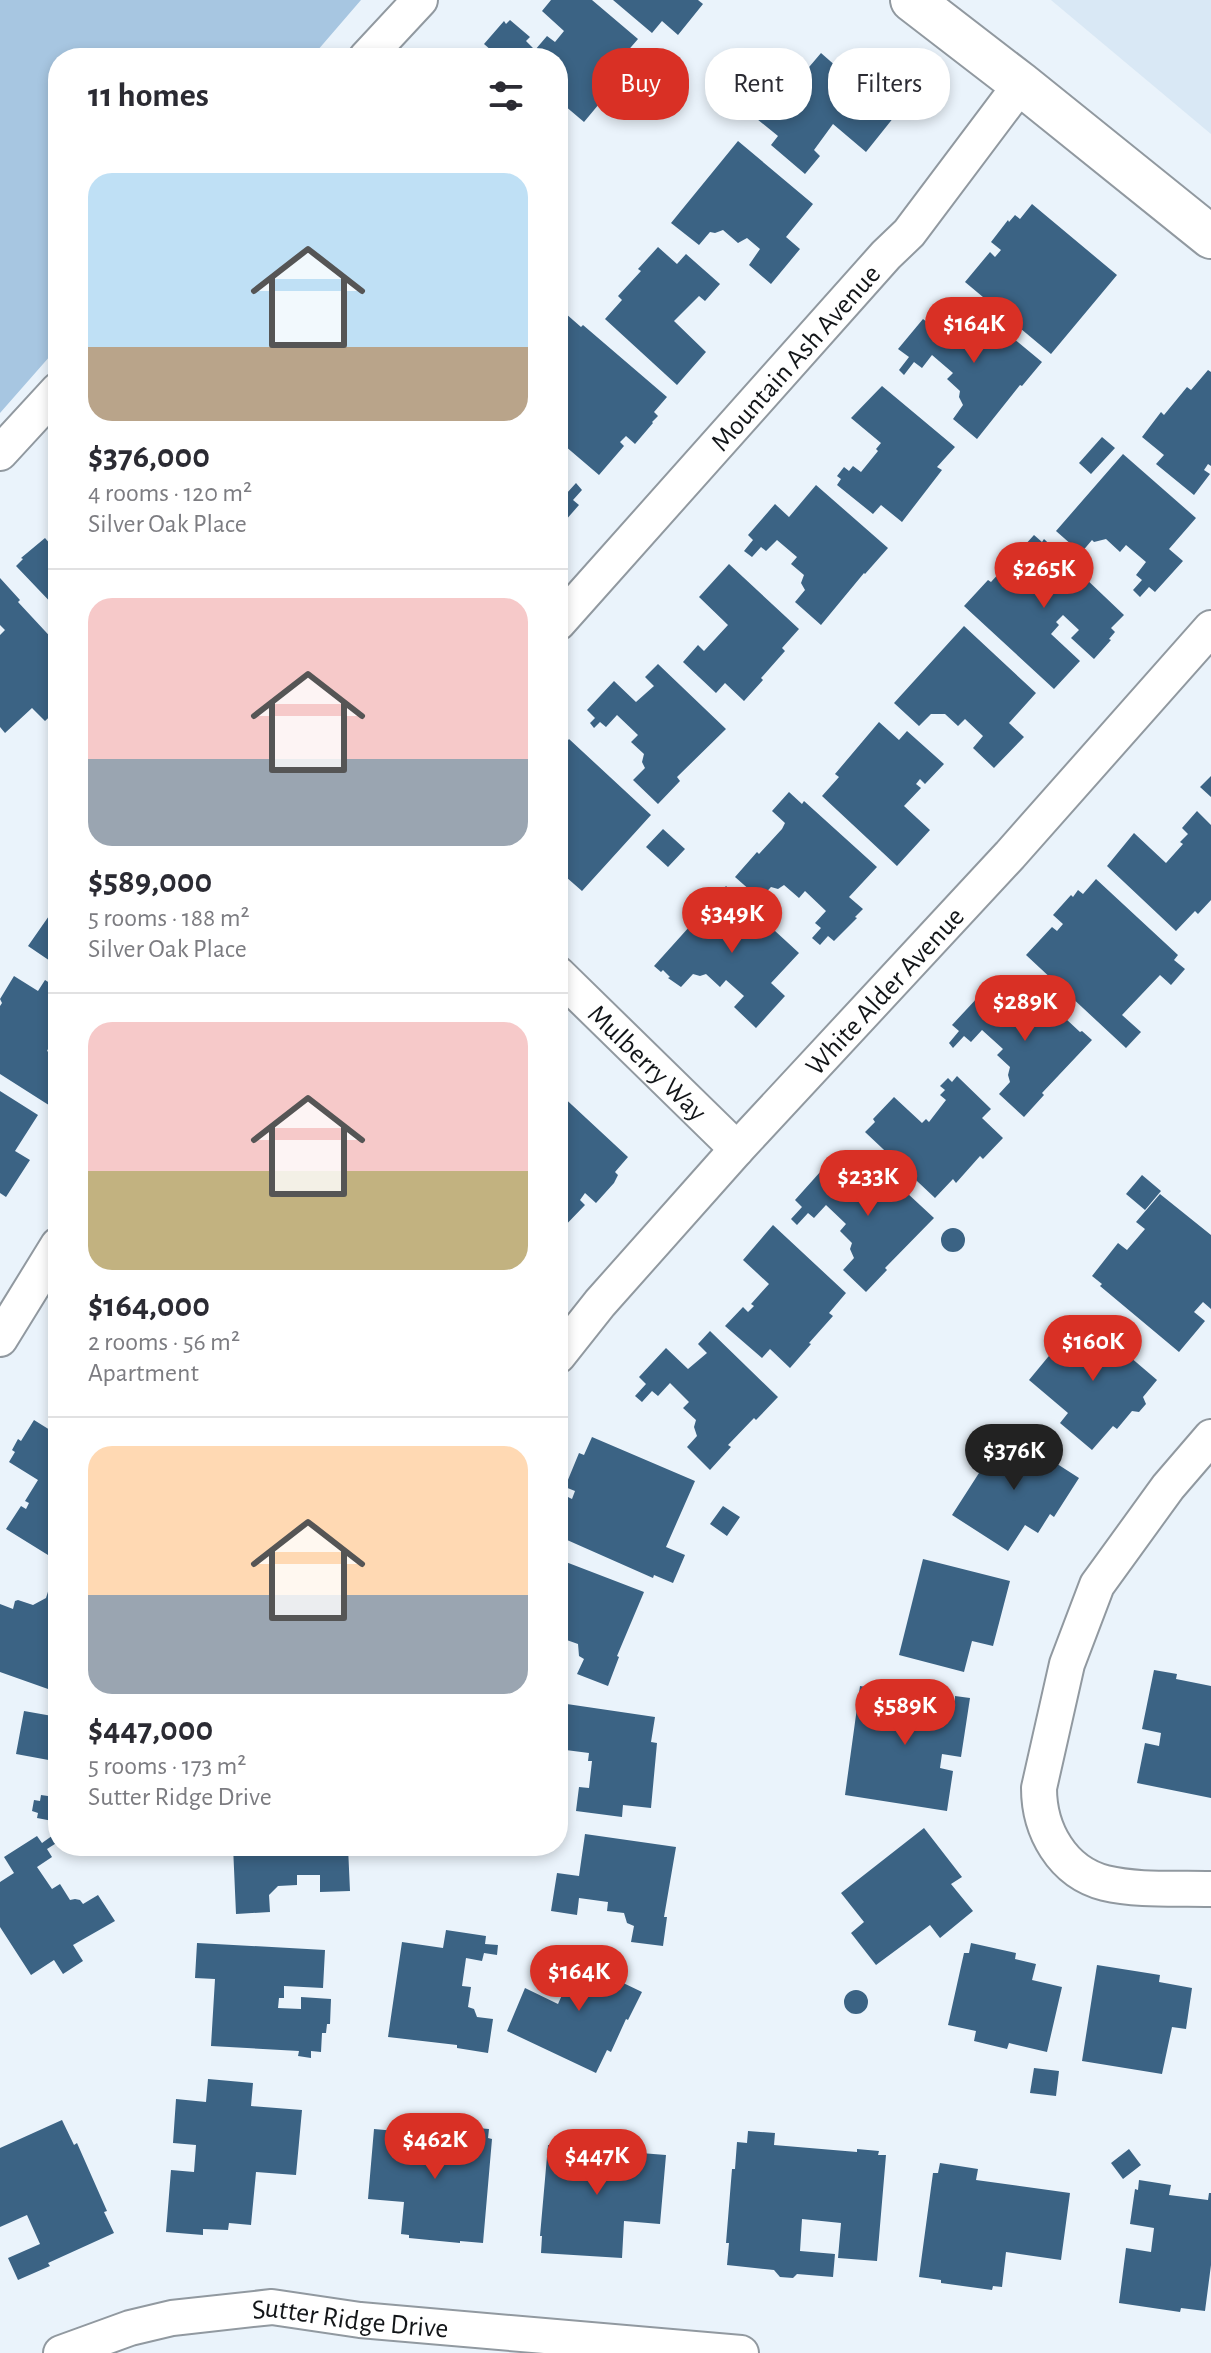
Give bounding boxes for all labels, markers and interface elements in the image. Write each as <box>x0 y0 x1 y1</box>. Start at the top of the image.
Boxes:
chip: Buy <box>592 48 689 120</box>
chip: Rent <box>705 48 812 120</box>
chip: Filters <box>828 48 950 120</box>
icon: filters <box>484 74 528 118</box>
text: 11 homes <box>88 79 209 113</box>
icon: home <box>236 225 380 369</box>
street label: Mountain Ash Avenue <box>706 260 886 457</box>
pin: $164K <box>918 297 1030 365</box>
text: $164K <box>943 310 1005 336</box>
text: $376,000 <box>88 440 210 474</box>
text: 4 rooms · 120 m² <box>88 480 252 506</box>
text: Silver Oak Place <box>88 511 247 537</box>
pin: $265K <box>988 542 1100 610</box>
text: $265K <box>1013 555 1075 581</box>
icon: home <box>236 650 380 794</box>
text: $589,000 <box>88 865 212 899</box>
pin: $349K <box>676 887 788 955</box>
text: $349K <box>700 900 764 926</box>
street label: White Alder Avenue <box>801 902 970 1081</box>
text: 5 rooms · 188 m² <box>88 905 250 931</box>
text: Silver Oak Place <box>88 936 247 962</box>
pin: $289K <box>969 975 1081 1043</box>
text: $289K <box>993 988 1057 1014</box>
street label: Mulberry Way <box>582 1000 711 1127</box>
icon: home <box>236 1074 380 1218</box>
pin: $233K <box>812 1150 924 1218</box>
text: $233K <box>837 1163 899 1189</box>
text: $164,000 <box>88 1289 210 1323</box>
pin: $160K <box>1037 1315 1149 1383</box>
text: $160K <box>1062 1328 1124 1354</box>
text: 2 rooms · 56 m² <box>88 1329 240 1355</box>
text: Apartment <box>88 1360 199 1386</box>
pin: $376K <box>958 1424 1070 1492</box>
text: $376K <box>983 1437 1045 1463</box>
icon: home <box>236 1498 380 1642</box>
pin: $589K <box>849 1679 961 1747</box>
text: $589K <box>873 1692 937 1718</box>
text: $447,000 <box>88 1713 213 1747</box>
text: 5 rooms · 173 m² <box>88 1753 246 1779</box>
text: Sutter Ridge Drive <box>88 1784 272 1810</box>
pin: $164K <box>523 1945 635 2013</box>
text: $164K <box>548 1958 610 1984</box>
pin: $462K <box>379 2113 491 2181</box>
text: $462K <box>403 2126 467 2152</box>
pin: $447K <box>541 2129 653 2197</box>
text: $447K <box>565 2142 629 2168</box>
street label: Sutter Ridge Drive <box>251 2294 450 2344</box>

